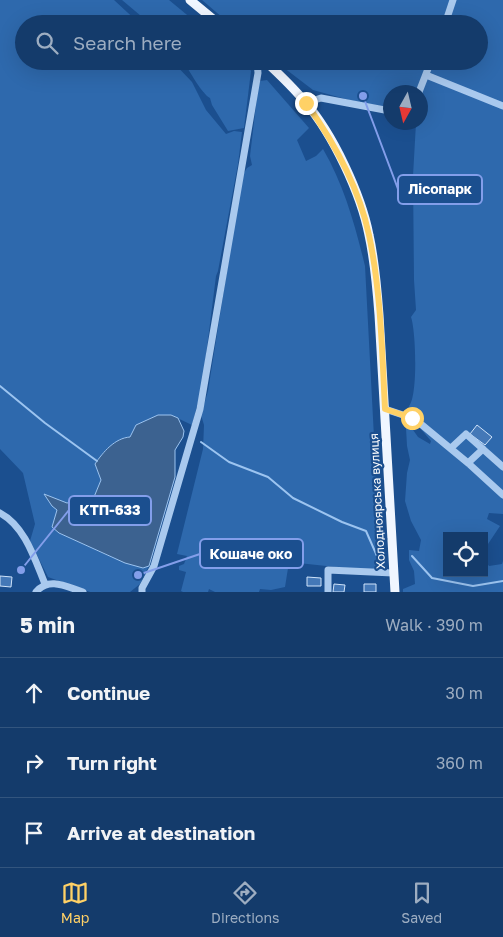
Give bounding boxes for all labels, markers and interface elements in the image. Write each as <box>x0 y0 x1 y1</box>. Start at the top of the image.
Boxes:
search box <box>15 15 488 70</box>
icon: search <box>33 29 61 57</box>
text: Search here <box>73 31 182 54</box>
north arrow <box>383 85 428 130</box>
route end <box>295 92 318 115</box>
callout: Лісопарк <box>398 175 482 204</box>
text: Лісопарк <box>408 180 472 197</box>
route start <box>401 407 424 430</box>
street label: Холодноярська вулиця <box>366 433 388 569</box>
callout: КТП-633 <box>69 496 151 525</box>
text: КТП-633 <box>79 501 141 518</box>
map controls <box>443 532 488 577</box>
button: locate <box>443 532 488 577</box>
callout: Кошаче око <box>200 539 303 568</box>
text: Кошаче око <box>210 545 292 562</box>
text: 5 min <box>20 612 75 638</box>
text: Walk · 390 m <box>385 615 483 635</box>
icon: ahead <box>20 679 48 707</box>
text: Continue <box>67 681 150 704</box>
text: 30 m <box>446 683 483 703</box>
icon: right <box>20 749 48 777</box>
text: Turn right <box>67 751 157 774</box>
text: 360 m <box>436 753 483 773</box>
icon: arrive <box>20 819 48 847</box>
text: Arrive at destination <box>67 821 255 844</box>
tab: Map <box>61 879 89 926</box>
tab: Directions <box>211 879 280 926</box>
tab: Saved <box>401 879 442 926</box>

